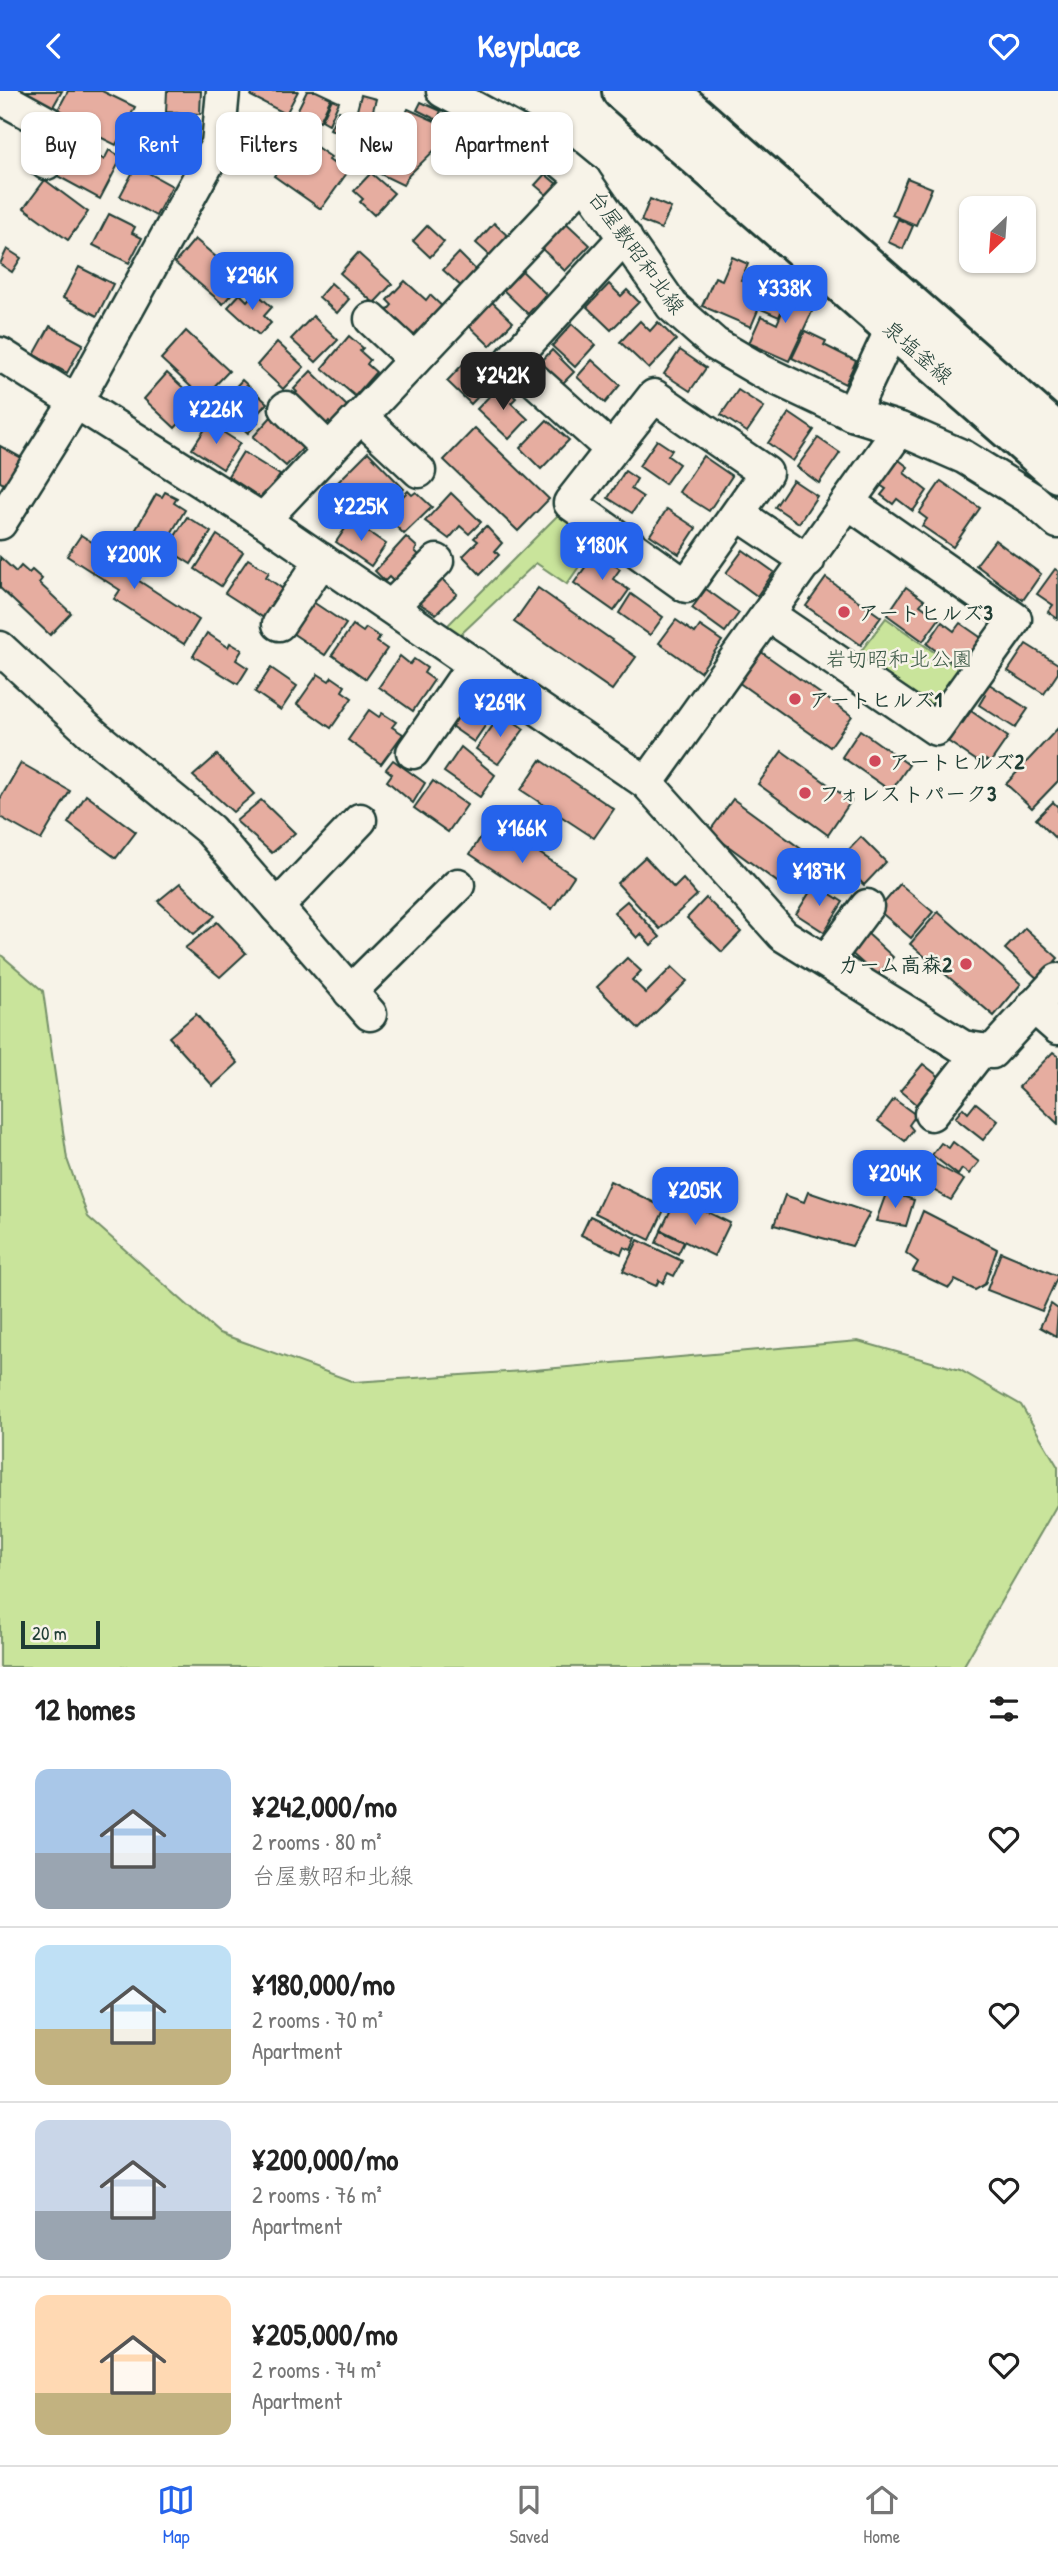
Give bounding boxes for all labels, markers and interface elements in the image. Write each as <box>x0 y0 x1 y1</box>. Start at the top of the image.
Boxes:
text: Keyplace <box>478 24 580 67</box>
icon: back <box>35 27 73 65</box>
icon: heart <box>985 27 1023 65</box>
chip: Buy <box>21 112 101 175</box>
chip: Rent <box>115 112 202 175</box>
chip: Filters <box>216 112 322 175</box>
chip: New <box>336 112 417 175</box>
chip: Apartment <box>431 112 573 175</box>
street label: 台屋敷昭和北線 <box>582 184 692 320</box>
north arrow <box>959 196 1036 273</box>
map controls <box>959 196 1036 273</box>
pin: ¥296K <box>203 253 301 312</box>
text: ¥296K <box>226 259 278 290</box>
pin: ¥338K <box>736 265 834 325</box>
text: ¥338K <box>758 272 812 303</box>
street label: 泉塩釜線 <box>877 314 959 390</box>
pin: ¥242K <box>454 353 552 412</box>
text: ¥242K <box>477 359 529 390</box>
pin: ¥226K <box>167 387 265 446</box>
text: ¥226K <box>189 393 243 424</box>
pin: ¥225K <box>312 483 410 543</box>
text: ¥225K <box>334 490 388 521</box>
pin: ¥180K <box>553 523 651 582</box>
text: ¥180K <box>576 529 628 560</box>
pin: ¥200K <box>85 531 183 591</box>
text: ¥200K <box>107 538 161 569</box>
place label: アートヒルズ3 <box>858 598 994 627</box>
marker: アートヒルズ3 <box>836 604 852 620</box>
park label: 岩切昭和北公園 <box>826 644 973 673</box>
pin: ¥269K <box>451 679 549 739</box>
place label: アートヒルズ1 <box>809 685 943 714</box>
text: ¥269K <box>474 686 526 717</box>
marker: アートヒルズ1 <box>787 691 803 707</box>
place label: アートヒルズ2 <box>889 747 1025 776</box>
marker: アートヒルズ2 <box>867 753 883 769</box>
place label: フォレストパーク3 <box>819 779 997 808</box>
marker: フォレストパーク3 <box>797 785 813 801</box>
pin: ¥166K <box>473 805 571 865</box>
text: ¥166K <box>497 812 547 843</box>
pin: ¥187K <box>770 849 868 908</box>
text: ¥187K <box>793 855 845 886</box>
place label: カーム高森2 <box>838 950 952 979</box>
marker: カーム高森2 <box>958 956 974 972</box>
pin: ¥204K <box>846 1151 944 1210</box>
text: ¥204K <box>869 1157 921 1188</box>
pin: ¥205K <box>646 1167 744 1227</box>
text: ¥205K <box>668 1174 722 1205</box>
scale bar <box>21 1618 100 1650</box>
text: 20 m <box>32 1620 67 1646</box>
text: 12 homes <box>35 1689 135 1729</box>
icon: filters <box>985 1690 1023 1728</box>
text: ¥242,000/mo <box>252 1786 397 1826</box>
icon: home <box>91 1797 175 1881</box>
icon: heart <box>985 1820 1023 1858</box>
text: 2 rooms · 80 m² <box>252 1826 382 1857</box>
text: 台屋敷昭和北線 <box>252 1860 413 1891</box>
text: ¥180,000/mo <box>252 1964 395 2004</box>
icon: home <box>91 1973 175 2057</box>
icon: heart <box>985 1996 1023 2034</box>
text: 2 rooms · 70 m² <box>252 2004 383 2035</box>
text: Apartment <box>252 2035 342 2066</box>
text: ¥200,000/mo <box>252 2139 398 2179</box>
icon: home <box>91 2148 175 2232</box>
icon: heart <box>985 2171 1023 2209</box>
text: 2 rooms · 76 m² <box>252 2179 382 2210</box>
text: Apartment <box>252 2210 342 2241</box>
text: ¥205,000/mo <box>252 2314 398 2354</box>
icon: home <box>91 2323 175 2407</box>
icon: heart <box>985 2346 1023 2384</box>
text: 2 rooms · 74 m² <box>252 2354 381 2385</box>
text: Apartment <box>252 2385 342 2416</box>
tab: Map <box>157 2481 195 2549</box>
tab: Saved <box>510 2481 548 2549</box>
tab: Home <box>863 2481 901 2549</box>

